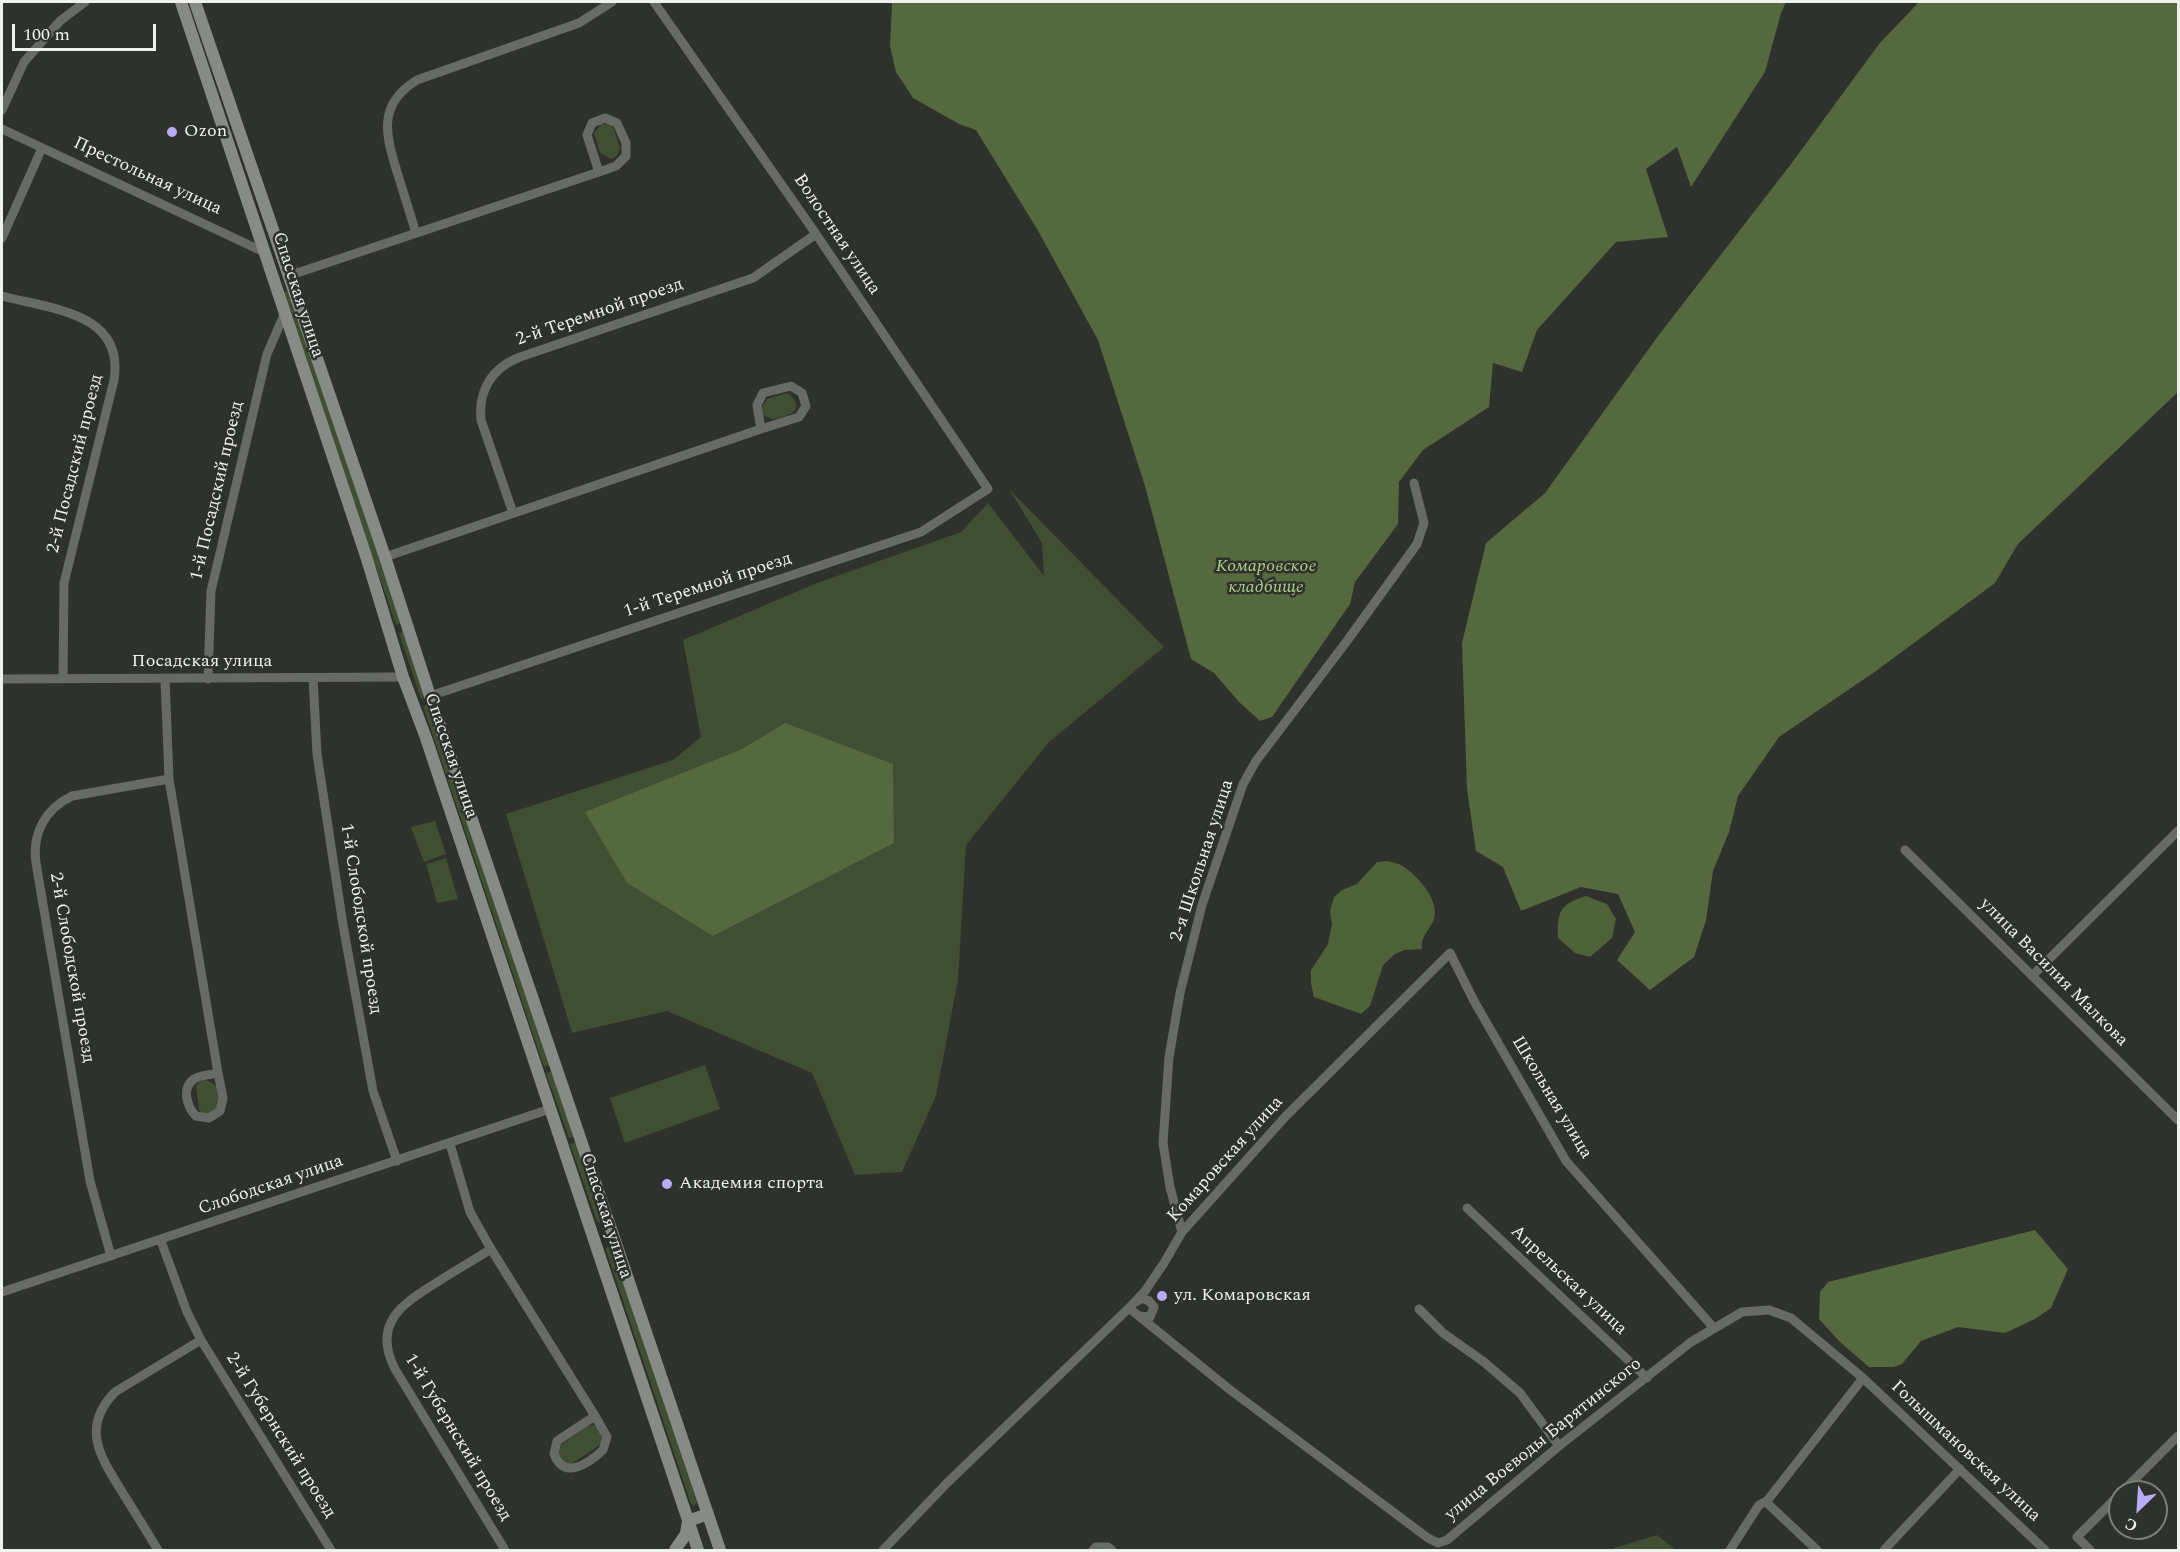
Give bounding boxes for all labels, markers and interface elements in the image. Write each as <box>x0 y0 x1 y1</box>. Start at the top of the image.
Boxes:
scale bar <box>15 12 159 50</box>
text: 100 m <box>23 21 70 48</box>
place label: Ozon <box>184 121 227 143</box>
marker: Ozon <box>165 125 179 139</box>
street label: Престольная улица <box>69 133 225 221</box>
street label: Волостная улица <box>788 171 884 299</box>
street label: Спасская улица <box>267 229 327 361</box>
street label: 2-й Теремной проезд <box>514 274 686 352</box>
street label: 2-й Посадский проезд <box>43 372 109 556</box>
street label: 1-й Посадский проезд <box>187 399 249 583</box>
street label: 1-й Теремной проезд <box>621 549 795 623</box>
park label: Комаровское кладбище <box>1216 556 1316 598</box>
street label: Посадская улица <box>132 651 272 673</box>
street label: Спасская улица <box>419 691 481 821</box>
street label: 2-я Школьная улица <box>1167 777 1239 945</box>
street label: 1-й Слободской проезд <box>334 822 386 1016</box>
street label: 2-й Слободской проезд <box>44 871 98 1065</box>
street label: улица Василия Малкова <box>1974 894 2132 1052</box>
street label: Школьная улица <box>1506 1033 1596 1163</box>
street label: Комаровская улица <box>1164 1092 1288 1228</box>
street label: Спасская улица <box>575 1150 635 1282</box>
street label: Слободская улица <box>196 1151 346 1221</box>
place label: Академия спорта <box>679 1173 824 1195</box>
marker: Академия спорта <box>660 1177 674 1191</box>
street label: Апрельская улица <box>1505 1221 1631 1341</box>
place label: ул. Комаровская <box>1174 1285 1311 1307</box>
marker: ул. Комаровская <box>1155 1289 1169 1303</box>
street label: 2-й Губернский проезд <box>220 1349 340 1523</box>
street label: 1-й Губернский проезд <box>398 1350 516 1526</box>
street label: улица Воеводы Барятинского <box>1441 1354 1647 1526</box>
street label: Голышмановская улица <box>1885 1377 2045 1527</box>
north arrow <box>2108 1480 2168 1540</box>
text: С <box>2121 1511 2141 1538</box>

